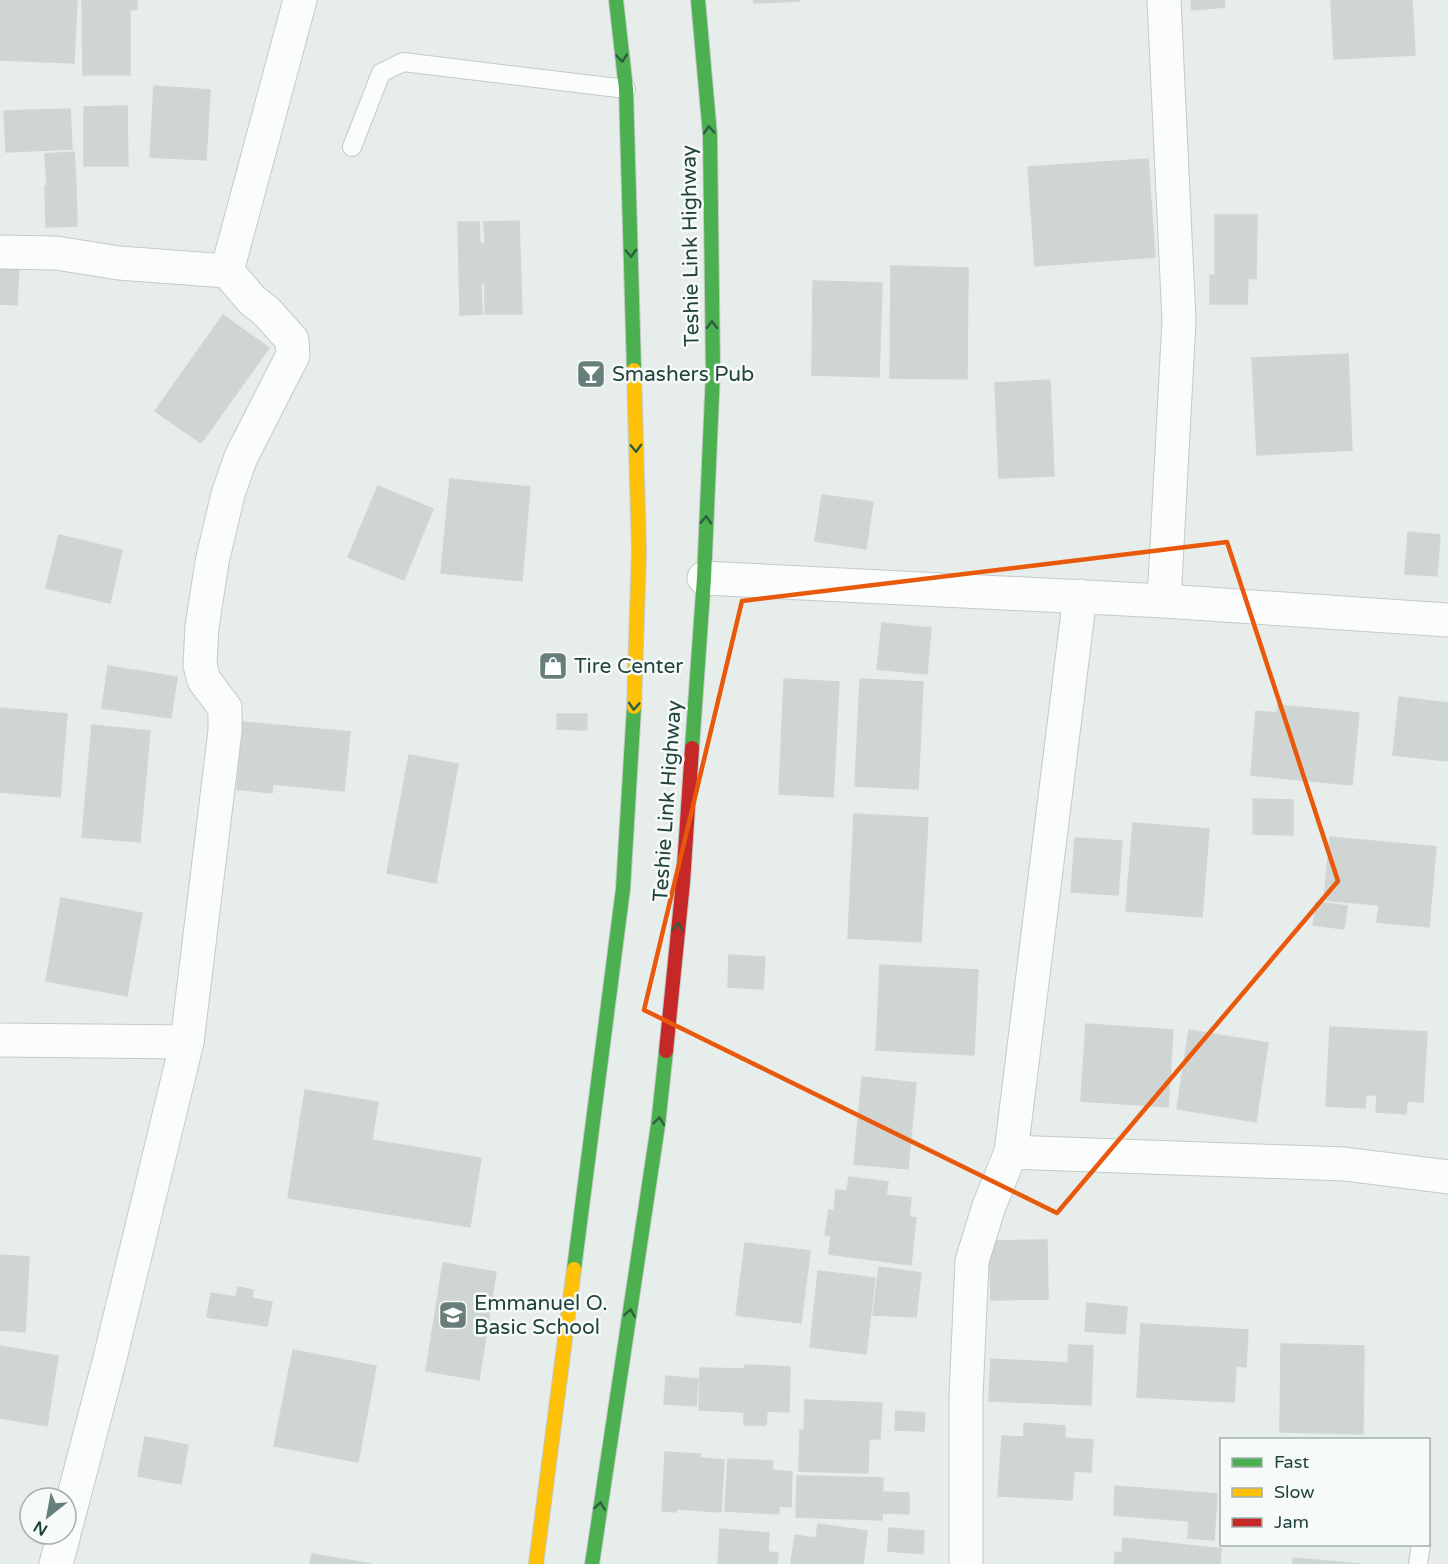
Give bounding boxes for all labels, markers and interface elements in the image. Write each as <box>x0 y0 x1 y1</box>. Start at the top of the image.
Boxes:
one-way arrow <box>615 54 628 63</box>
one-way arrow <box>703 126 716 135</box>
street label: Teshie Link Highway <box>676 145 705 347</box>
one-way arrow <box>625 248 637 257</box>
one-way arrow <box>706 321 718 330</box>
bar icon: Smashers Pub <box>575 358 607 390</box>
place label: Smashers Pub <box>612 362 754 387</box>
one-way arrow <box>630 443 643 452</box>
one-way arrow <box>700 515 713 524</box>
shop icon: Tire Center <box>537 650 569 682</box>
place label: Tire Center <box>574 654 683 679</box>
street label: Teshie Link Highway <box>648 699 687 903</box>
one-way arrow <box>628 701 641 710</box>
one-way arrow <box>671 922 684 931</box>
one-way arrow <box>652 1116 665 1125</box>
place label: Emmanuel O. Basic School <box>474 1291 608 1340</box>
school or university icon: Emmanuel O. Basic School <box>437 1299 469 1331</box>
one-way arrow <box>623 1309 635 1318</box>
legend <box>1220 1438 1430 1546</box>
text: Fast <box>1274 1451 1309 1473</box>
text: Slow <box>1274 1481 1315 1503</box>
north arrow <box>18 1486 78 1546</box>
one-way arrow <box>594 1502 606 1511</box>
text: Jam <box>1274 1511 1309 1533</box>
text: N <box>30 1516 51 1540</box>

